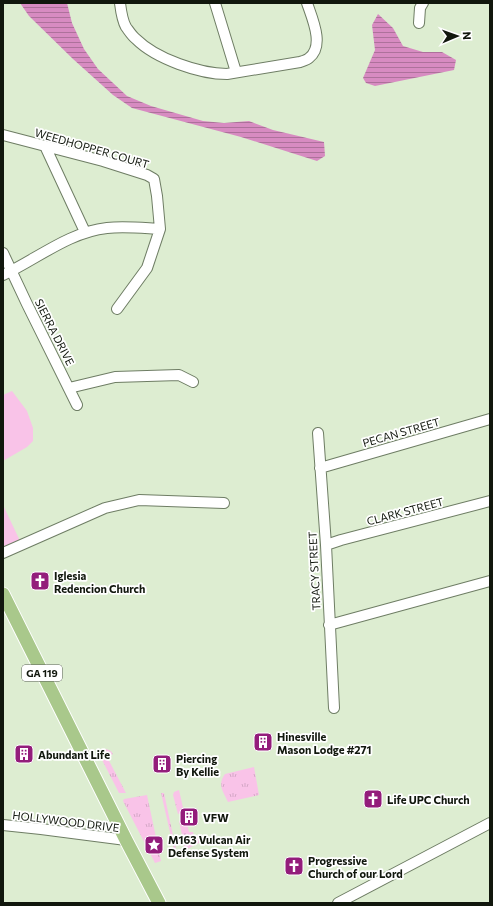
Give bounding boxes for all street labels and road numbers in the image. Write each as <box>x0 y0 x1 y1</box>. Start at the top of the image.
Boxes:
street label: WEEDHOPPER COURT <box>33 125 151 171</box>
street label: SIERRA DRIVE <box>33 296 77 368</box>
street label: PECAN STREET <box>361 415 441 449</box>
street label: CLARK STREET <box>365 494 445 528</box>
street label: TRACY STREET <box>305 531 323 611</box>
road number: GA 119 <box>22 665 62 681</box>
street label: HOLLYWOOD DRIVE <box>12 808 120 834</box>

